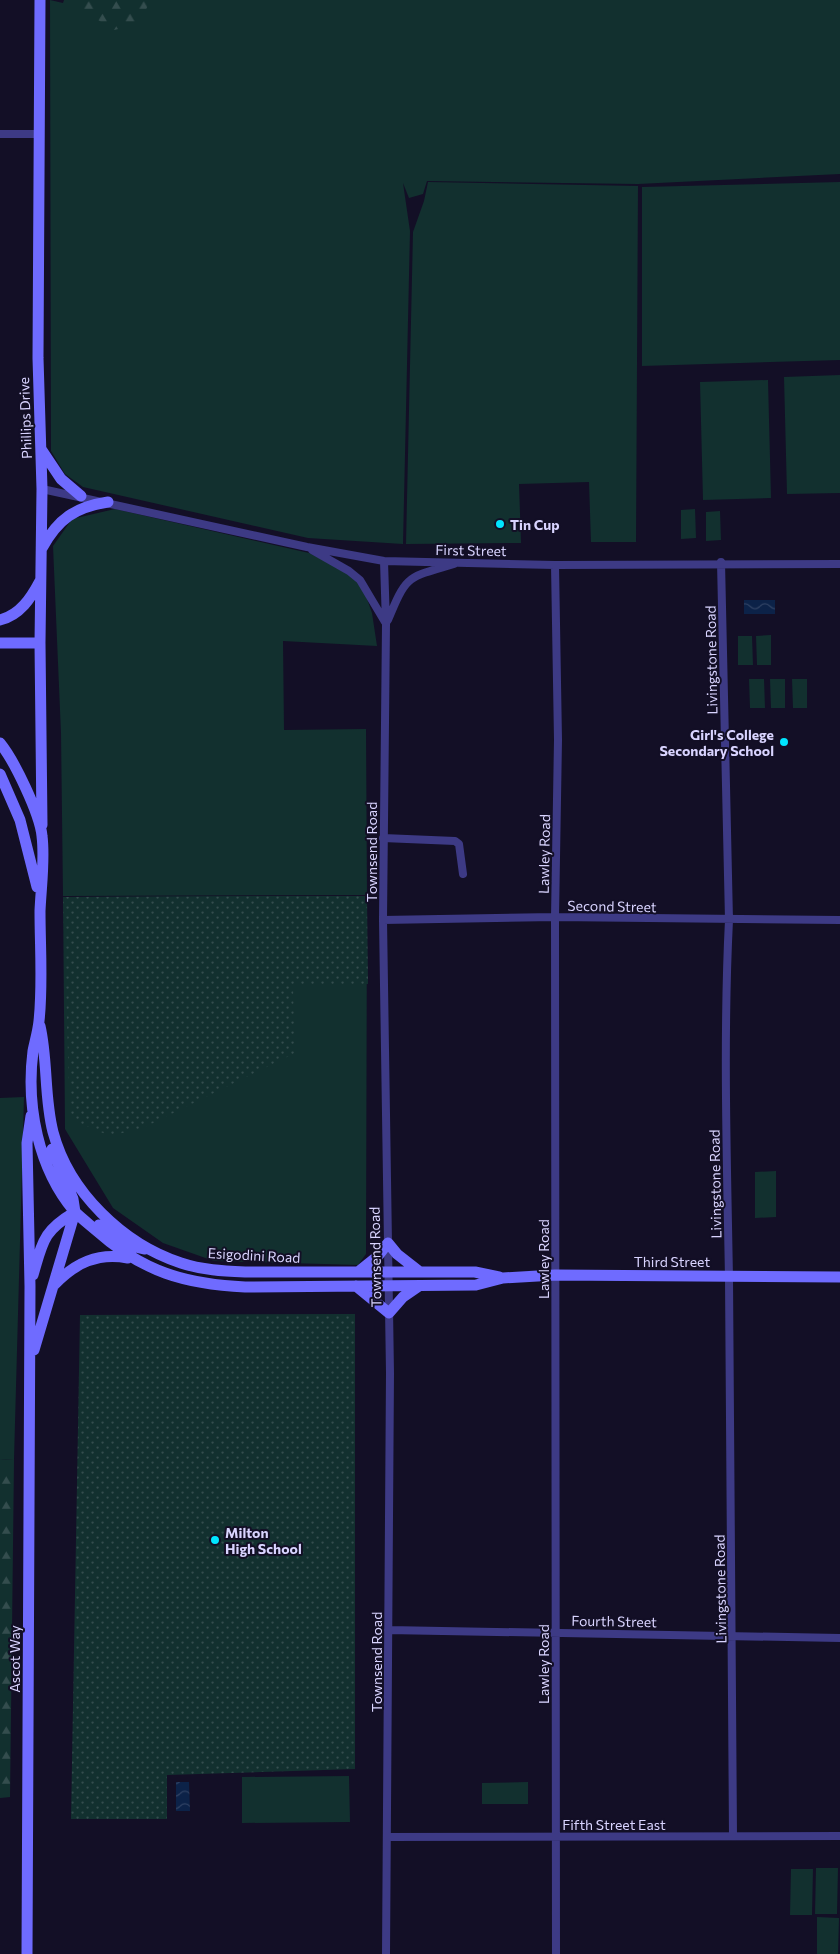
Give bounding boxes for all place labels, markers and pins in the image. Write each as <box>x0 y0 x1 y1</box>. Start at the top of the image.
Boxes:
place label: Tin Cup <box>510 516 560 533</box>
marker: Tin Cup <box>494 518 506 530</box>
place label: Girl's College Secondary School <box>659 726 774 759</box>
marker: Girl's College Secondary School <box>778 736 790 748</box>
place label: Milton High School <box>225 1524 302 1557</box>
marker: Milton High School <box>209 1534 221 1546</box>

